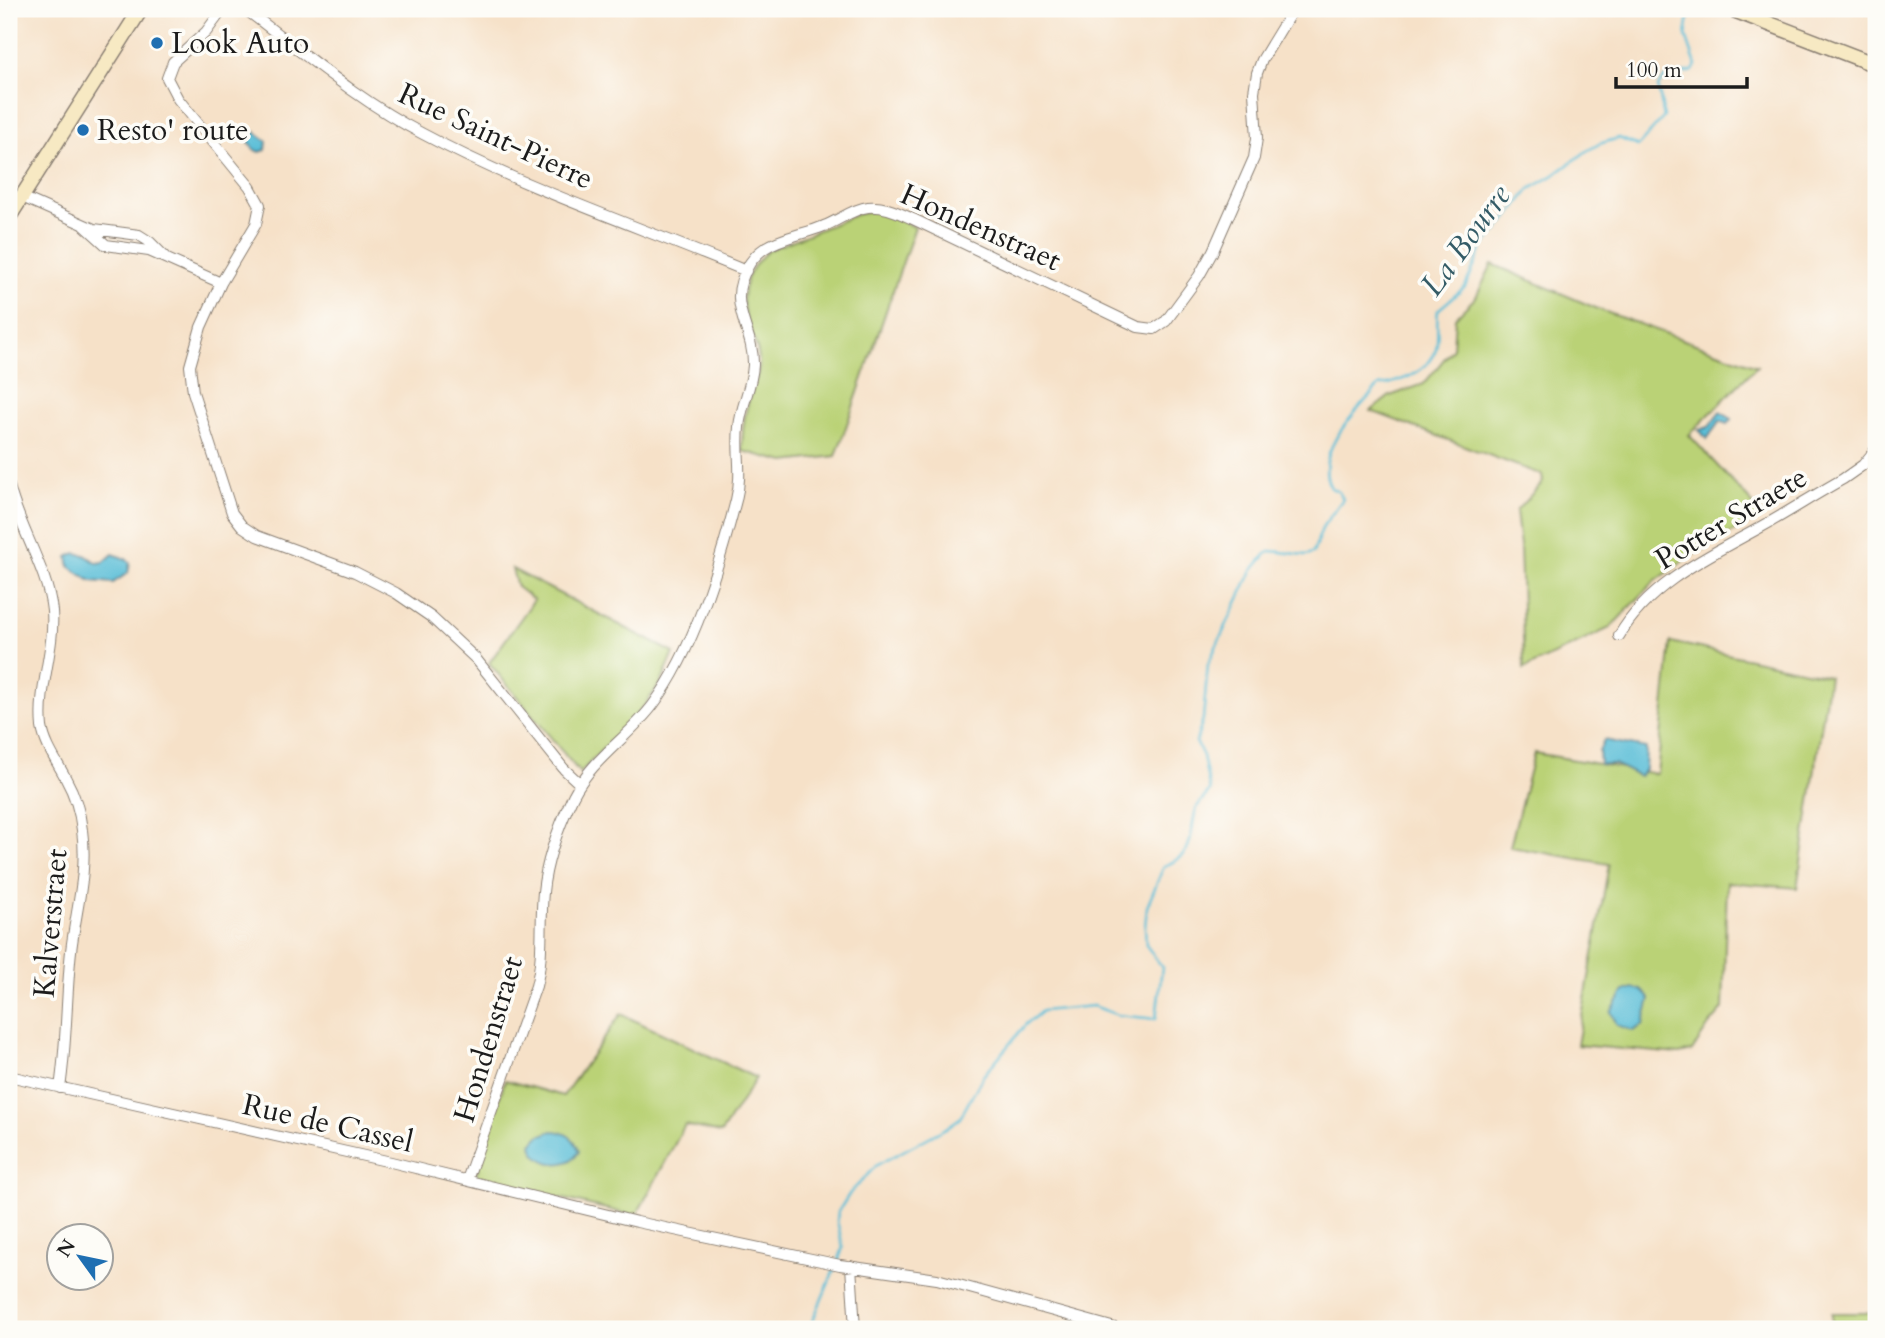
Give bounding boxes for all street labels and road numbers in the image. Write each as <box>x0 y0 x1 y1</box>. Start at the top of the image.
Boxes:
street label: Rue Saint-Pierre <box>392 73 600 200</box>
street label: Hondenstraet <box>894 174 1068 281</box>
street label: Potter Straete <box>1648 457 1815 580</box>
street label: Kalverstraet <box>24 846 77 999</box>
street label: Hondenstraet <box>444 951 533 1127</box>
street label: Rue de Cassel <box>239 1084 418 1163</box>

